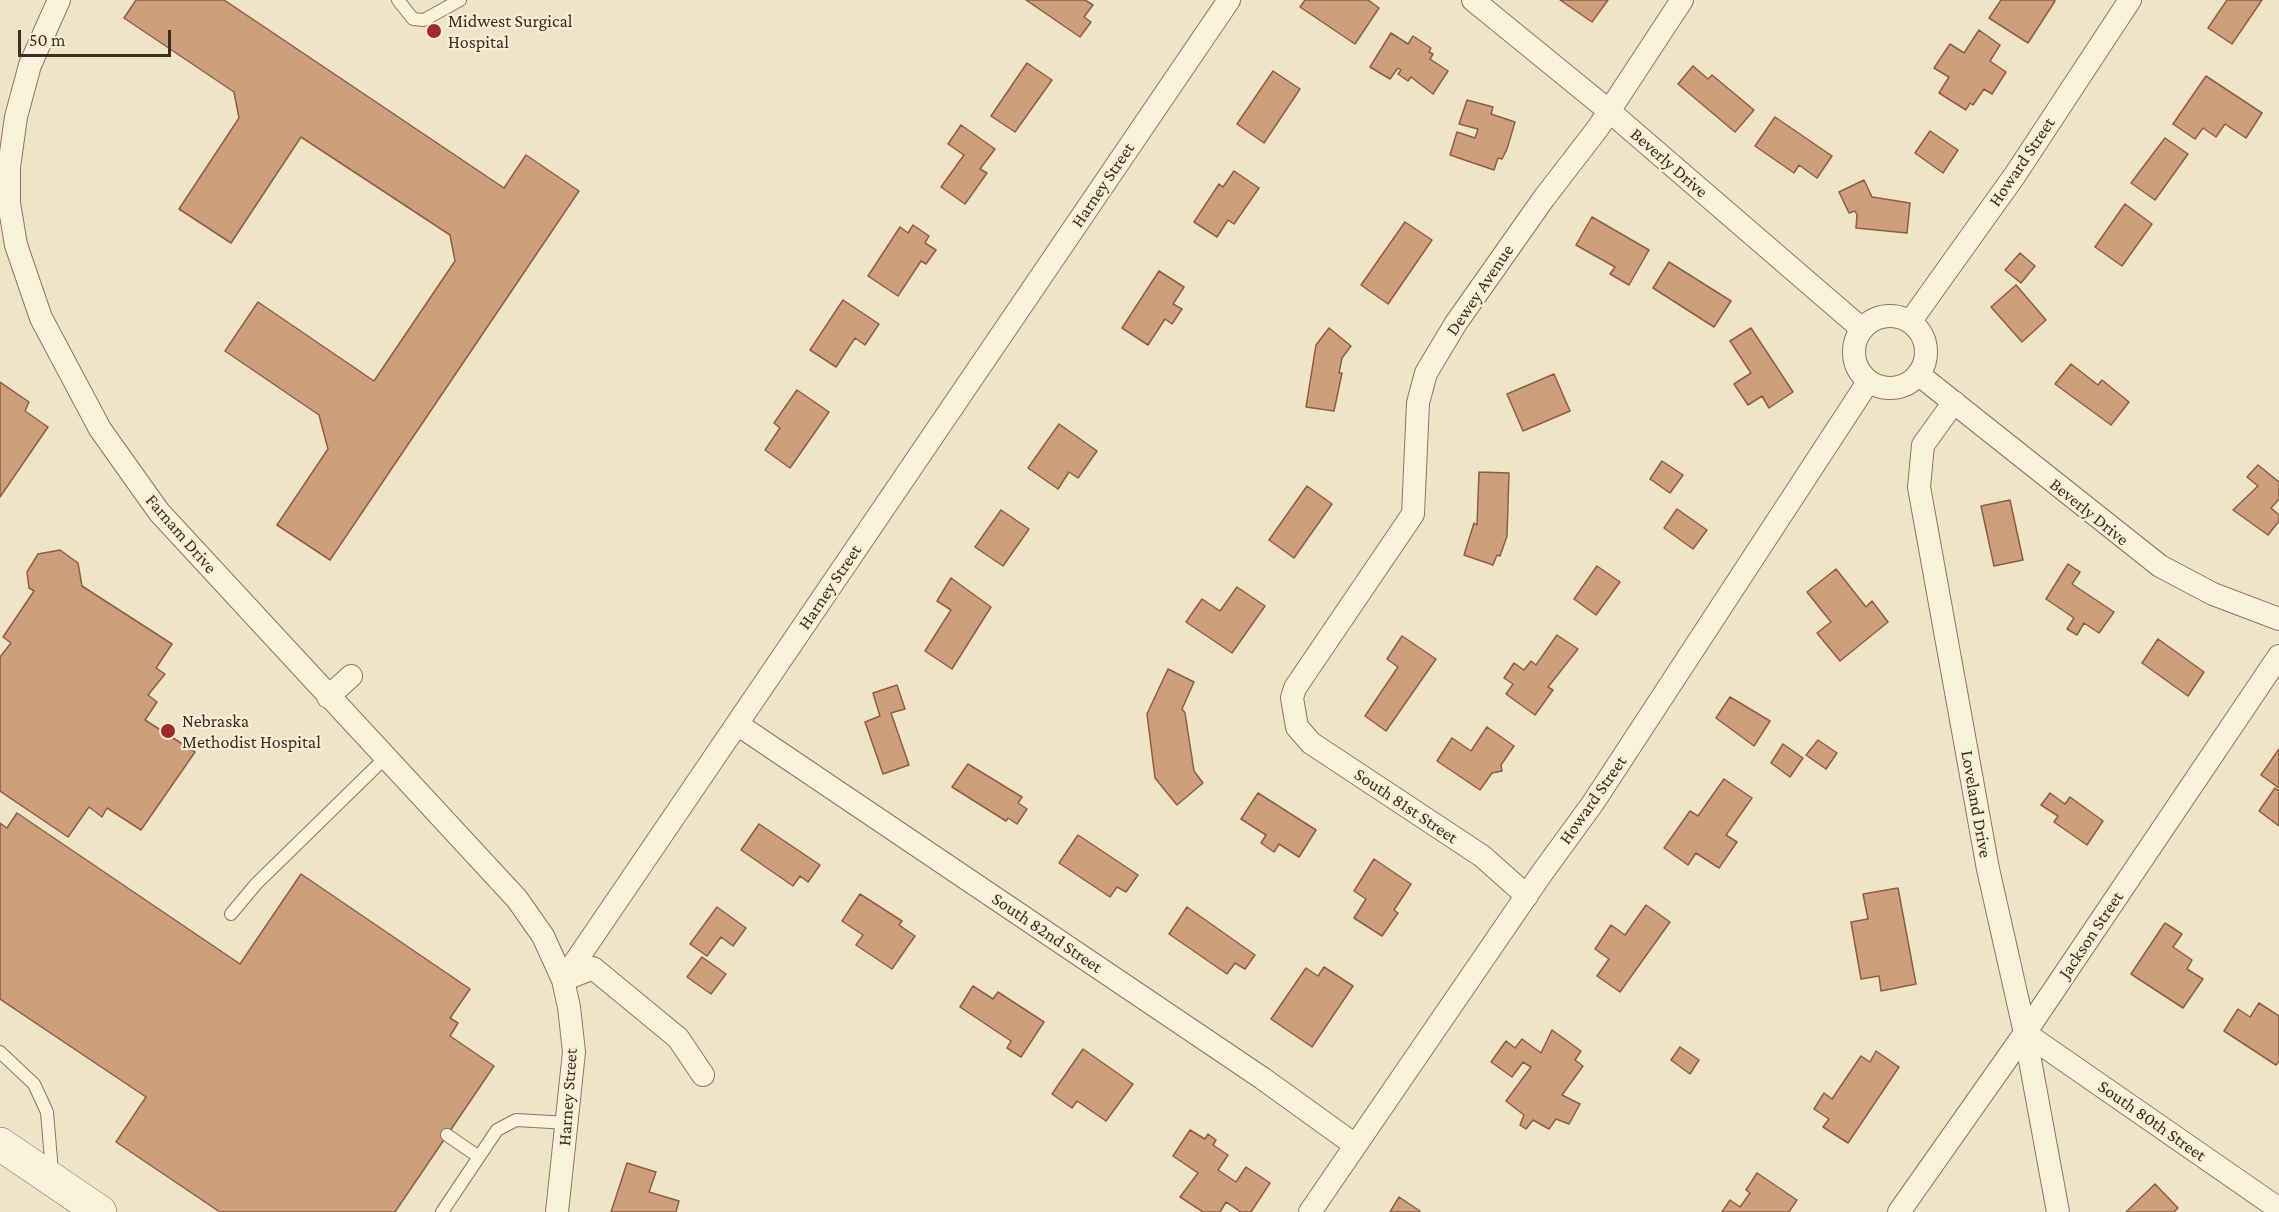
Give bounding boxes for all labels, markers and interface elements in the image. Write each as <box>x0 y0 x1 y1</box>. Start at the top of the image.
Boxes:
place label: Midwest Surgical Hospital <box>448 10 573 52</box>
scale bar <box>21 18 174 56</box>
marker: Midwest Surgical Hospital <box>425 22 443 40</box>
text: 50 m <box>29 30 66 50</box>
street label: Howard Street <box>1984 113 2060 211</box>
street label: Beverly Drive <box>1626 123 1712 203</box>
street label: Harney Street <box>1067 138 1139 232</box>
street label: Dewey Avenue <box>1442 240 1518 340</box>
street label: Beverly Drive <box>2045 474 2133 550</box>
street label: Farnam Drive <box>141 490 221 578</box>
street label: Harney Street <box>794 540 866 634</box>
place label: Nebraska Methodist Hospital <box>182 710 321 752</box>
marker: Nebraska Methodist Hospital <box>159 722 177 740</box>
street label: Loveland Drive <box>1956 749 1996 859</box>
street label: Howard Street <box>1555 752 1631 848</box>
street label: South 81st Street <box>1350 763 1462 849</box>
street label: Jackson Street <box>2054 887 2128 983</box>
street label: South 82nd Street <box>988 888 1106 978</box>
street label: Harney Street <box>554 1047 582 1147</box>
street label: South 80th Street <box>2094 1076 2210 1166</box>

